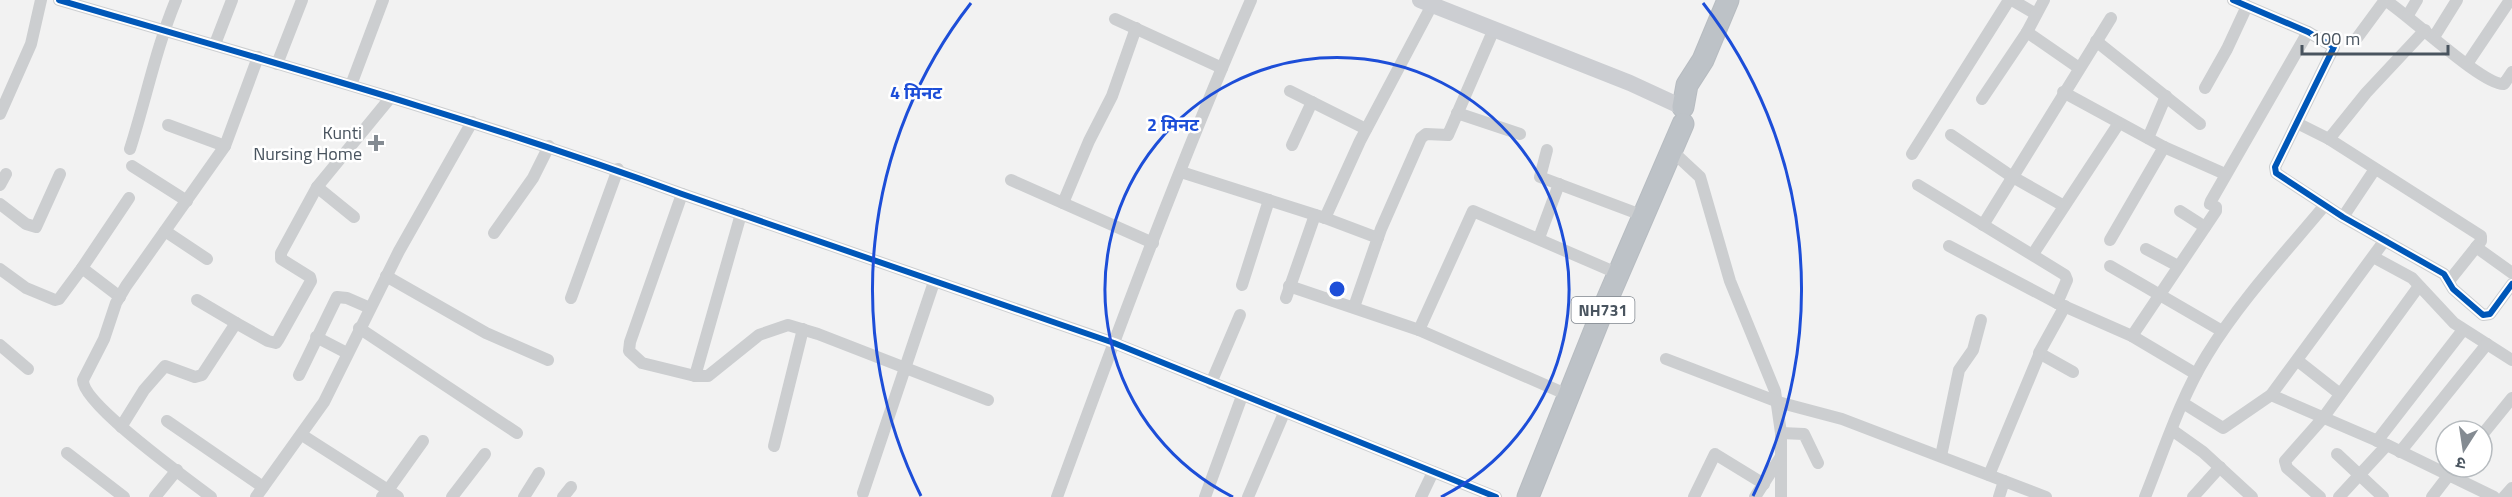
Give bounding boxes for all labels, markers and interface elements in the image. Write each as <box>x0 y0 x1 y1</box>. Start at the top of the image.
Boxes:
scale bar <box>2302 18 2448 56</box>
text: 100 m <box>2311 25 2360 52</box>
text: 4 मिनट <box>890 79 942 106</box>
text: 2 मिनट <box>1147 111 1199 138</box>
place label: Kunti Nursing Home <box>253 119 362 167</box>
marker: Kunti Nursing Home <box>367 134 385 152</box>
centre of rings <box>1327 279 1347 299</box>
road number: NH731 <box>1572 297 1634 323</box>
north arrow <box>2434 419 2494 479</box>
text: उ <box>2453 451 2468 476</box>

